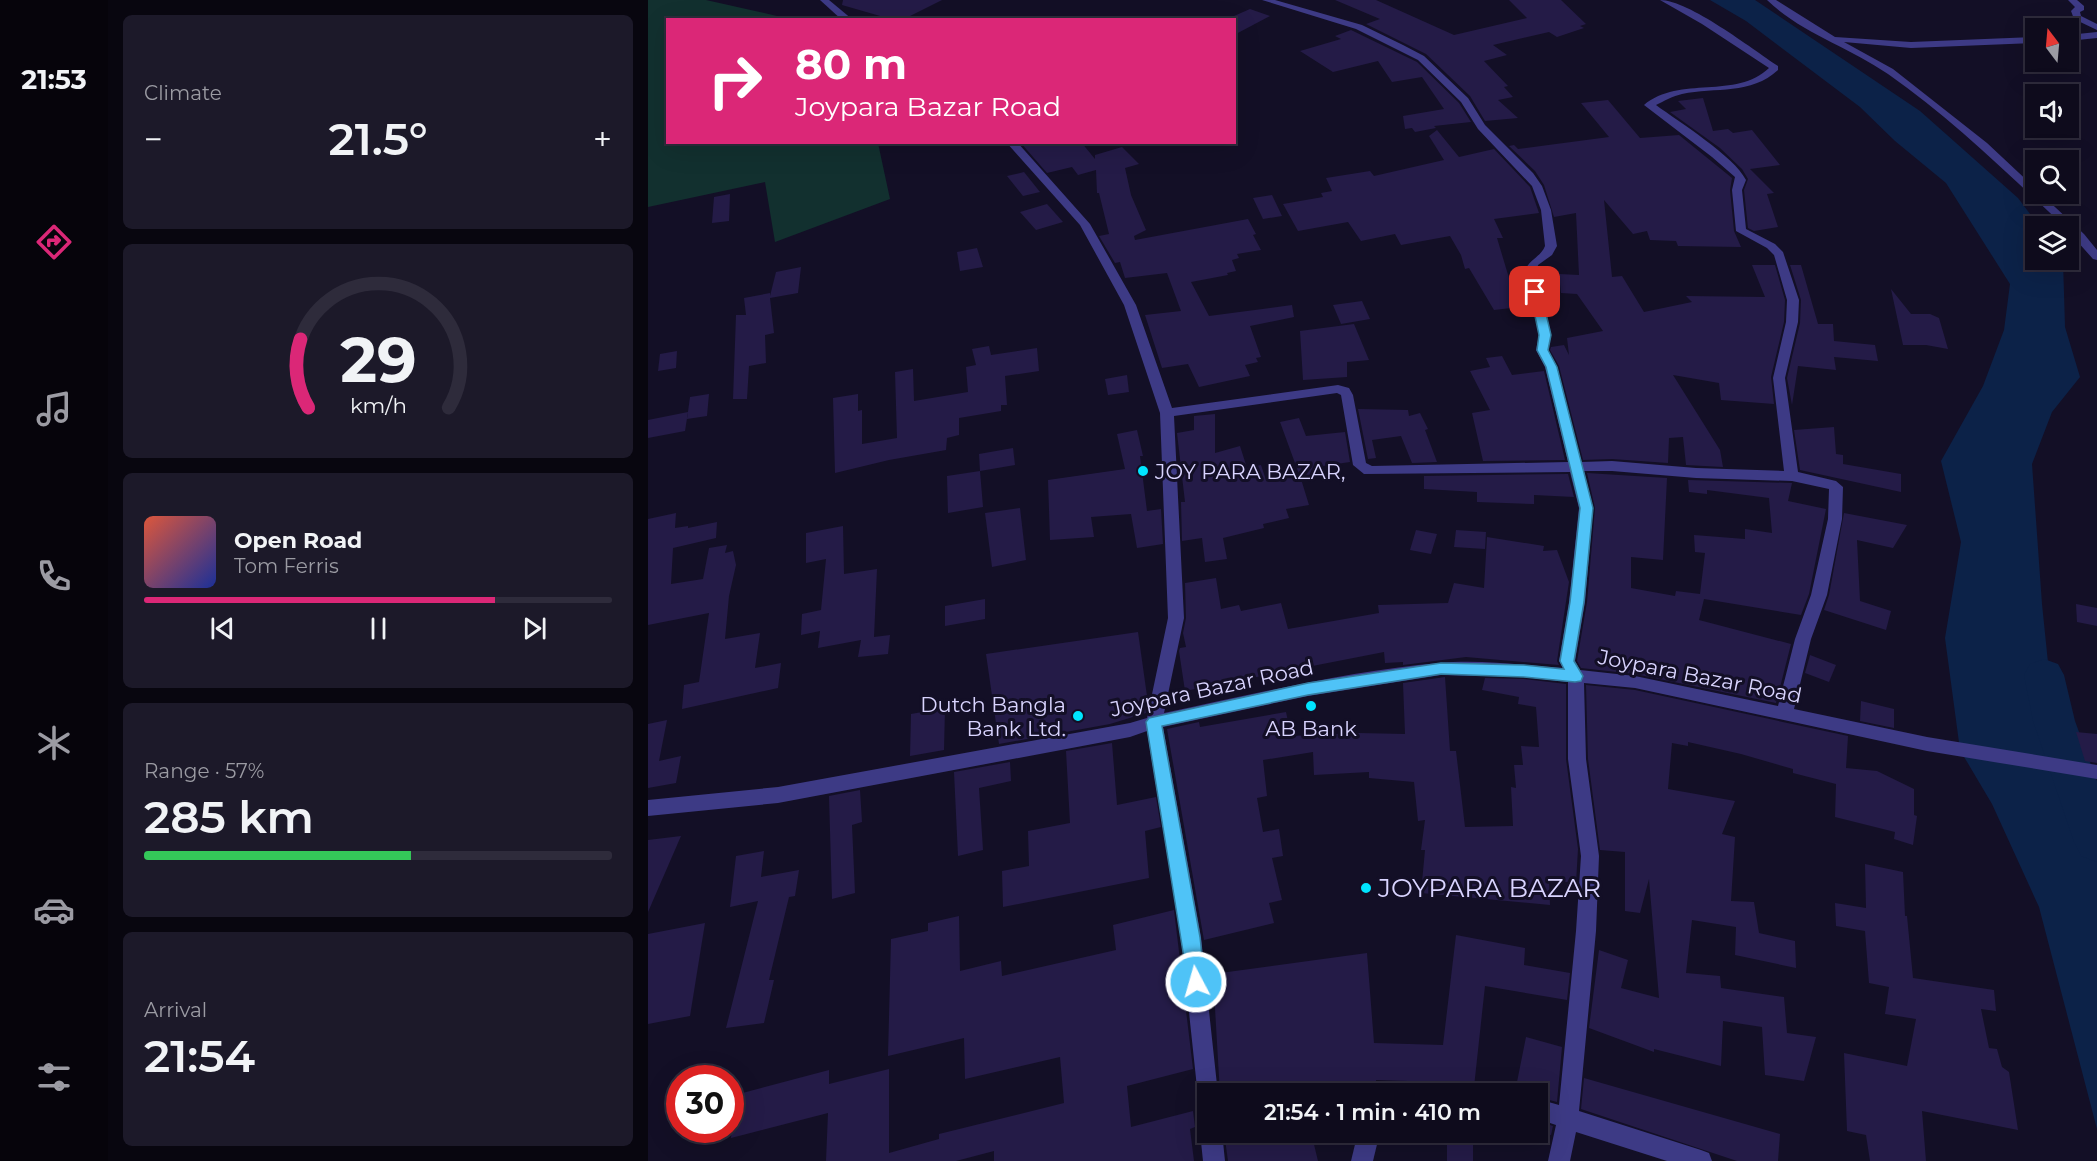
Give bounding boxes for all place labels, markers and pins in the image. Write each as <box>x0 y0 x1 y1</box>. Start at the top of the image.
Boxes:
pin <box>1509 266 1560 317</box>
place label: JOY PARA BAZAR, <box>1154 459 1345 484</box>
marker: JOY PARA BAZAR, <box>1136 464 1150 478</box>
place label: Dutch Bangla Bank Ltd. <box>920 692 1066 741</box>
marker: AB Bank <box>1304 699 1318 713</box>
marker: Dutch Bangla Bank Ltd. <box>1071 709 1085 723</box>
place label: AB Bank <box>1265 716 1357 741</box>
place label: JOYPARA BAZAR <box>1377 872 1601 904</box>
marker: JOYPARA BAZAR <box>1359 881 1373 895</box>

